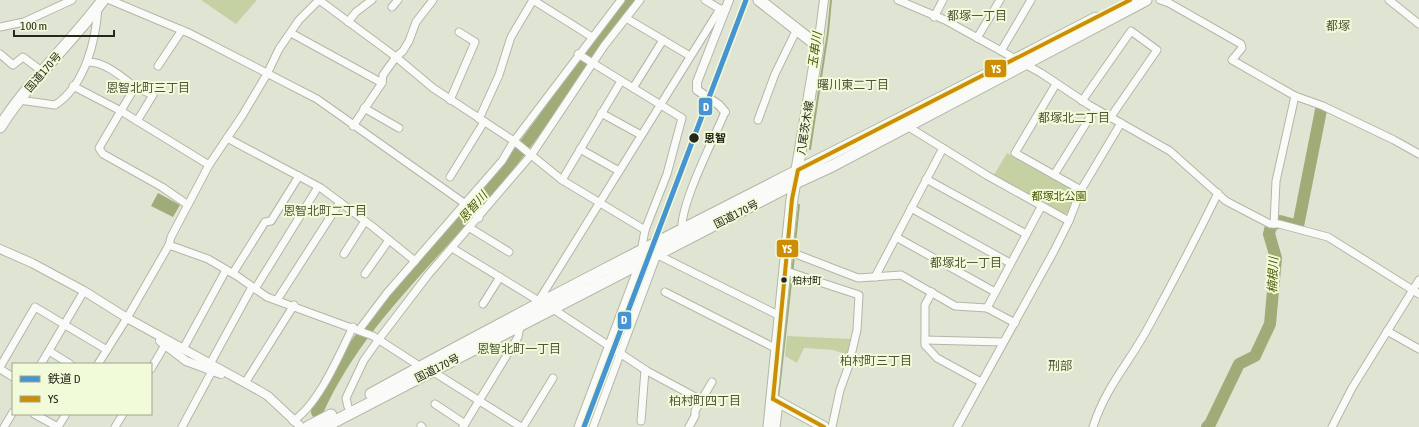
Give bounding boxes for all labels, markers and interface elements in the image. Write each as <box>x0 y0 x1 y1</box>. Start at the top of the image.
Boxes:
district label: 都塚一丁目 <box>947 9 1007 23</box>
scale bar <box>14 12 114 38</box>
text: 100 m <box>20 19 47 33</box>
district label: 都塚 <box>1326 19 1350 33</box>
water label: 玉串川 <box>806 29 825 69</box>
street label: 国道170号 <box>23 50 63 94</box>
line badge: YS <box>984 59 1007 78</box>
text: YS <box>990 63 1001 75</box>
district label: 曙川東二丁目 <box>817 78 889 92</box>
district label: 恩智北町三丁目 <box>106 81 190 95</box>
line badge: D <box>698 97 713 116</box>
street label: 八尾茨木線 <box>795 100 815 156</box>
text: D <box>703 101 709 113</box>
district label: 都塚北二丁目 <box>1038 111 1110 125</box>
marker: 恩智 <box>687 131 701 145</box>
place label: 恩智 <box>704 132 726 144</box>
water label: 恩智川 <box>456 187 491 225</box>
park label: 都塚北公園 <box>1032 190 1087 202</box>
street label: 国道170号 <box>712 198 760 230</box>
district label: 恩智北町二丁目 <box>283 204 367 218</box>
line badge: YS <box>776 239 799 258</box>
text: YS <box>781 243 792 255</box>
water label: 楠根川 <box>1265 255 1281 293</box>
district label: 都塚北一丁目 <box>930 256 1002 270</box>
marker: 柏村町 <box>779 275 789 285</box>
place label: 柏村町 <box>792 275 822 286</box>
line badge: D <box>617 311 632 330</box>
text: D <box>621 314 627 326</box>
district label: 恩智北町一丁目 <box>477 342 561 356</box>
street label: 国道170号 <box>413 352 461 384</box>
district label: 柏村町三丁目 <box>840 354 912 368</box>
district label: 刑部 <box>1048 359 1072 373</box>
legend <box>12 363 152 415</box>
text: 鉄道 D <box>48 372 81 386</box>
text: YS <box>48 392 58 406</box>
district label: 柏村町四丁目 <box>669 394 741 408</box>

